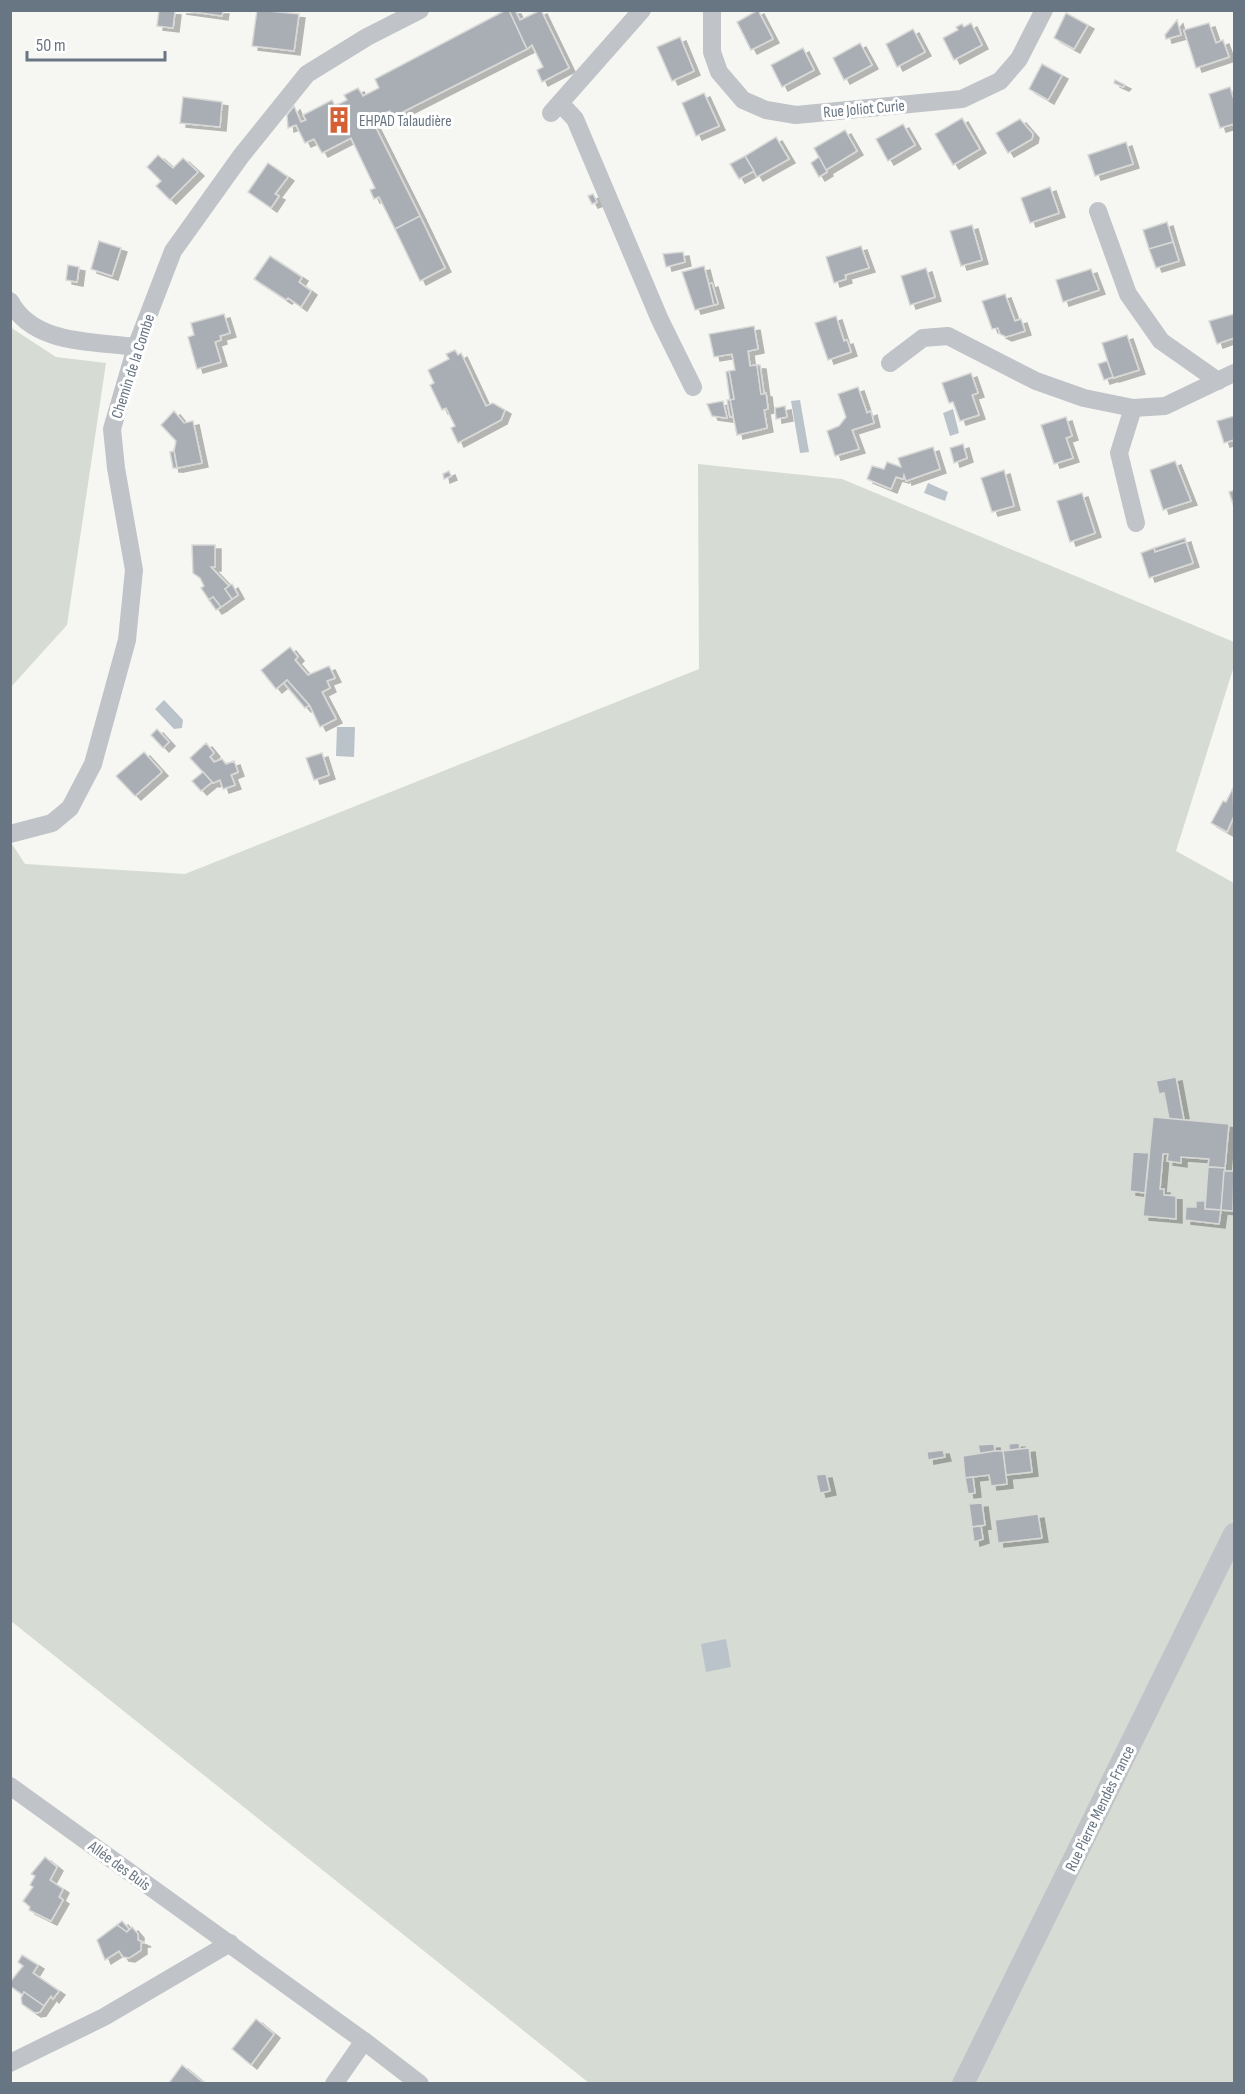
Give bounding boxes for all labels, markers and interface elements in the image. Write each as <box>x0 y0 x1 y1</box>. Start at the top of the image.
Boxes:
scale bar <box>27 24 165 62</box>
text: 50 m <box>36 35 66 56</box>
street label: Rue Joliot Curie <box>823 96 906 123</box>
building icon: EHPAD Talaudière <box>324 105 354 135</box>
place label: EHPAD Talaudière <box>359 112 452 131</box>
street label: Chemin de la Combe <box>108 312 159 421</box>
street label: Rue Pierre Mendès France <box>1062 1743 1139 1875</box>
street label: Allée des Buis <box>83 1837 154 1895</box>

